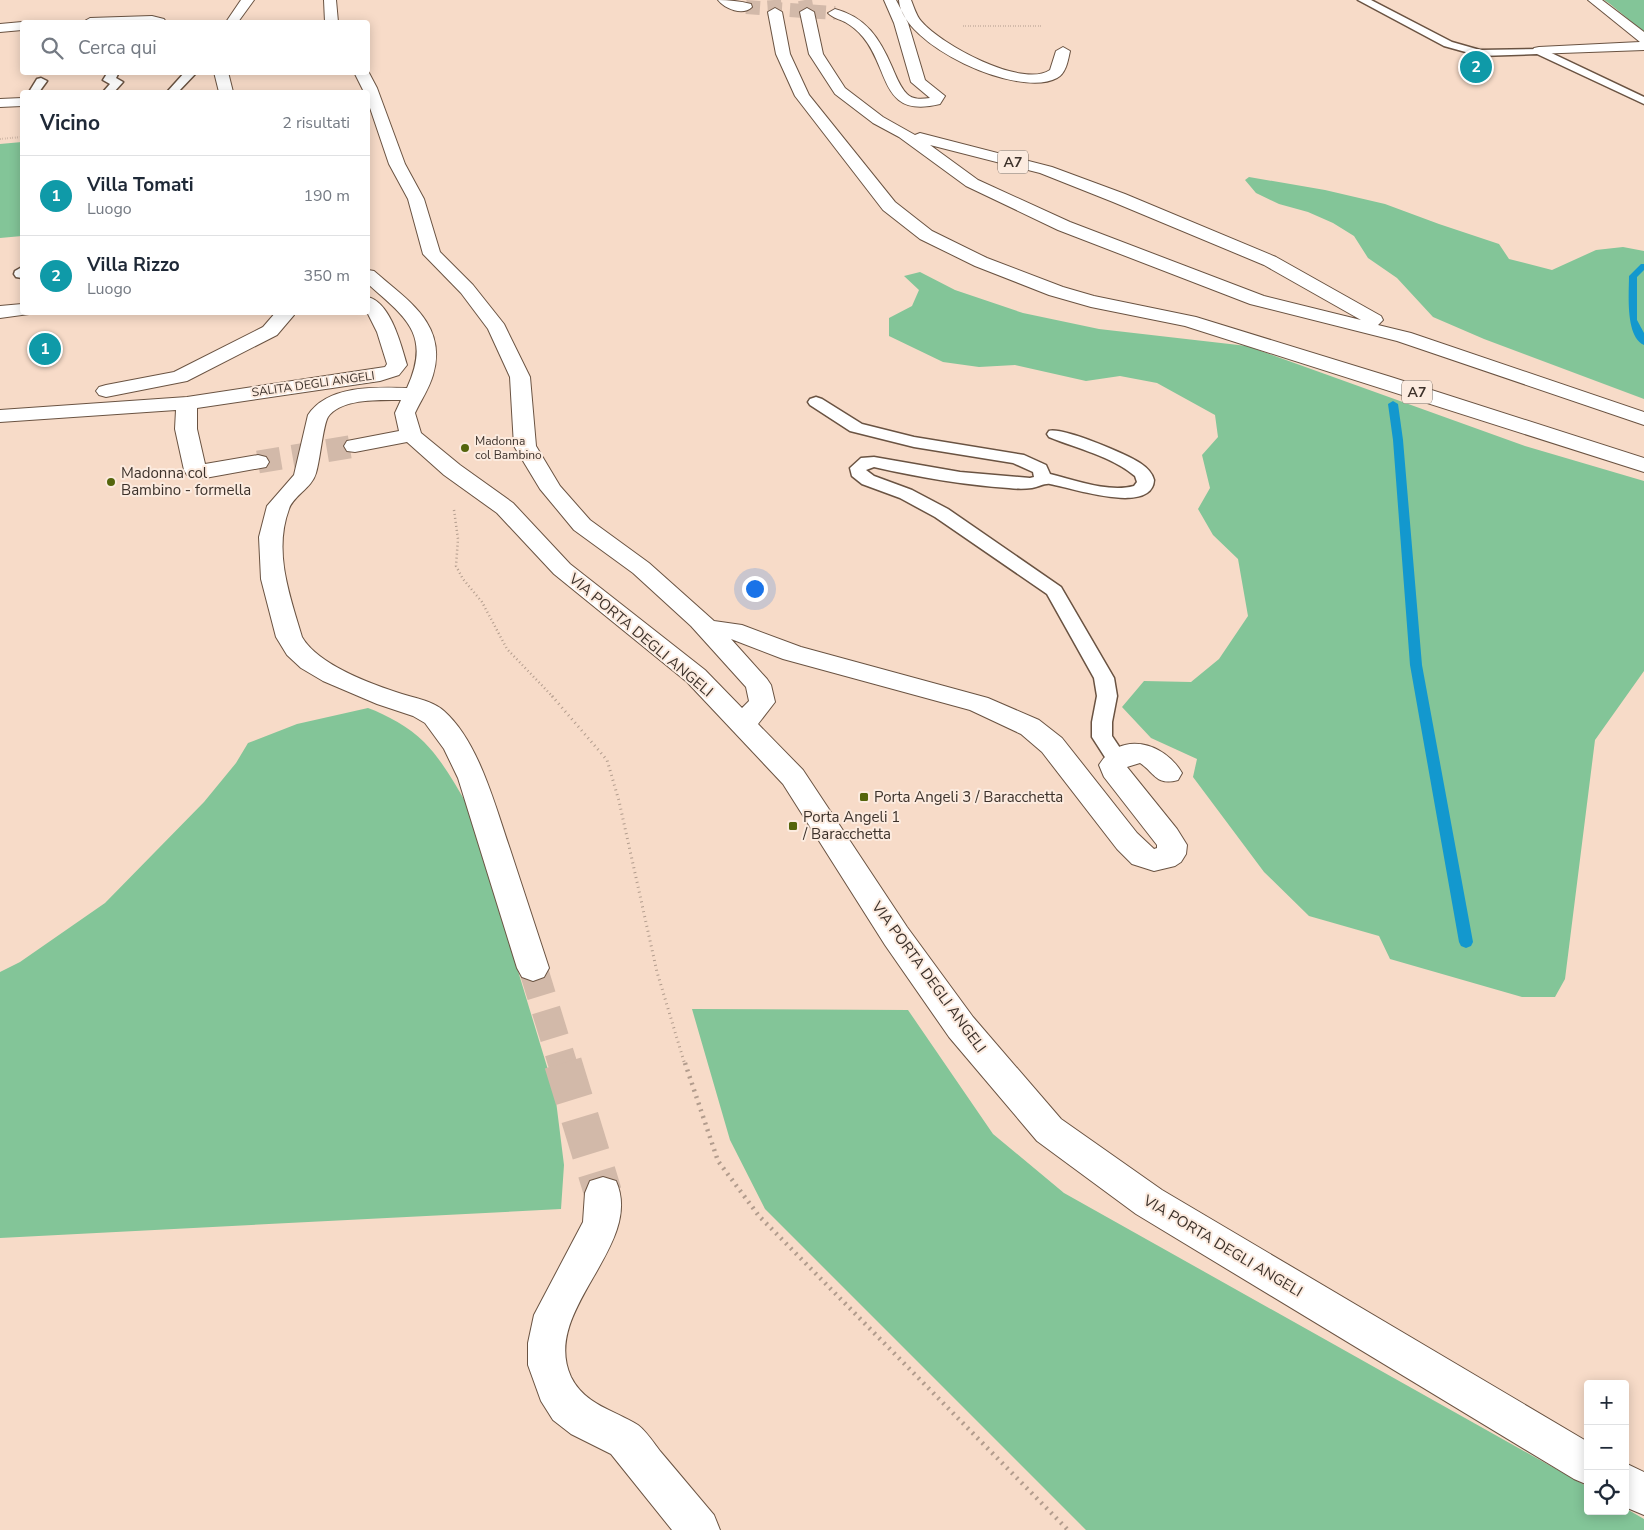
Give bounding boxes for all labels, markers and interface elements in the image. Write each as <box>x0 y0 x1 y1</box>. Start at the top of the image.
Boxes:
search box <box>20 20 370 75</box>
icon: search <box>38 34 66 62</box>
text: Cerca qui <box>78 35 157 61</box>
pin: 2 <box>1460 48 1492 86</box>
text: Vicino <box>40 109 100 137</box>
text: 2 risultati <box>282 112 350 134</box>
road number: A7 <box>998 150 1028 173</box>
text: Villa Tomati <box>87 172 194 198</box>
text: 1 <box>51 185 61 207</box>
text: 190 m <box>303 185 350 207</box>
text: Luogo <box>87 198 132 220</box>
text: Villa Rizzo <box>87 252 180 278</box>
text: 2 <box>51 265 61 287</box>
text: 350 m <box>303 265 350 287</box>
text: Luogo <box>87 278 132 300</box>
pin: 1 <box>29 330 61 368</box>
street label: SALITA DEGLI ANGELI <box>250 367 376 401</box>
road number: A7 <box>1402 381 1432 404</box>
place label: Madonna col Bambino <box>475 433 542 463</box>
marker: Madonna col Bambino <box>459 442 471 454</box>
place label: Madonna col Bambino - formella <box>121 463 251 500</box>
marker: Madonna col Bambino - formella <box>105 476 117 488</box>
street label: VIA PORTA DEGLI ANGELI <box>564 568 717 701</box>
your location <box>742 576 768 602</box>
place label: Porta Angeli 3 / Baracchetta <box>874 787 1063 807</box>
marker: Porta Angeli 3 / Baracchetta <box>858 791 870 803</box>
place label: Porta Angeli 1 / Baracchetta <box>802 807 900 844</box>
marker: Porta Angeli 1 / Baracchetta <box>787 820 799 832</box>
street label: VIA PORTA DEGLI ANGELI <box>867 896 991 1057</box>
street label: VIA PORTA DEGLI ANGELI <box>1139 1190 1306 1302</box>
map controls <box>1584 1380 1629 1515</box>
button: + <box>1584 1380 1629 1425</box>
button: − <box>1584 1425 1629 1470</box>
button: locate <box>1584 1470 1629 1515</box>

